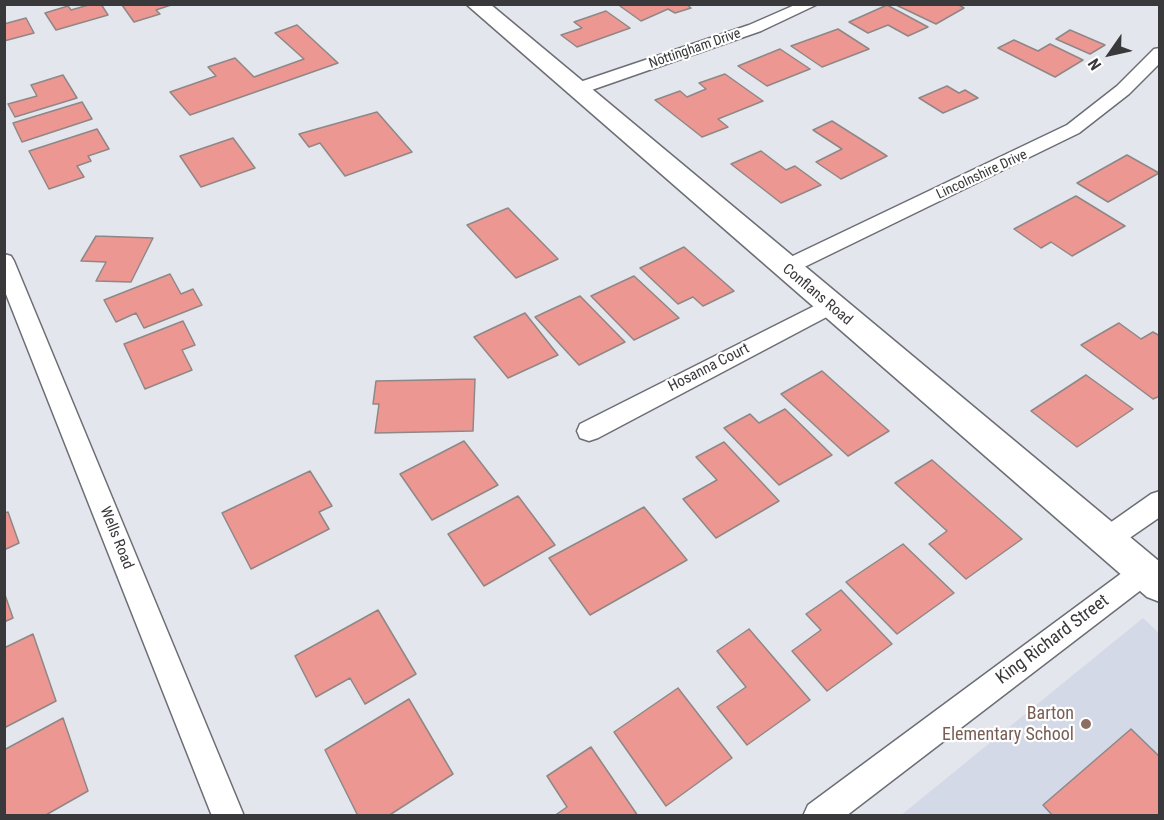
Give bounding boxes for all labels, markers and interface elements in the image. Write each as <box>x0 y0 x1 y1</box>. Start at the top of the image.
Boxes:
north arrow <box>1080 24 1140 84</box>
street label: Nottingham Drive <box>647 25 743 73</box>
text: N <box>1084 55 1105 74</box>
street label: Lincolnshire Drive <box>934 147 1030 203</box>
street label: Conflans Road <box>778 261 856 329</box>
street label: Hosanna Court <box>665 340 753 396</box>
street label: Wells Road <box>95 504 137 572</box>
street label: King Richard Street <box>992 591 1114 689</box>
place label: Barton Elementary School <box>942 703 1074 746</box>
marker: Barton Elementary School <box>1079 717 1093 731</box>

